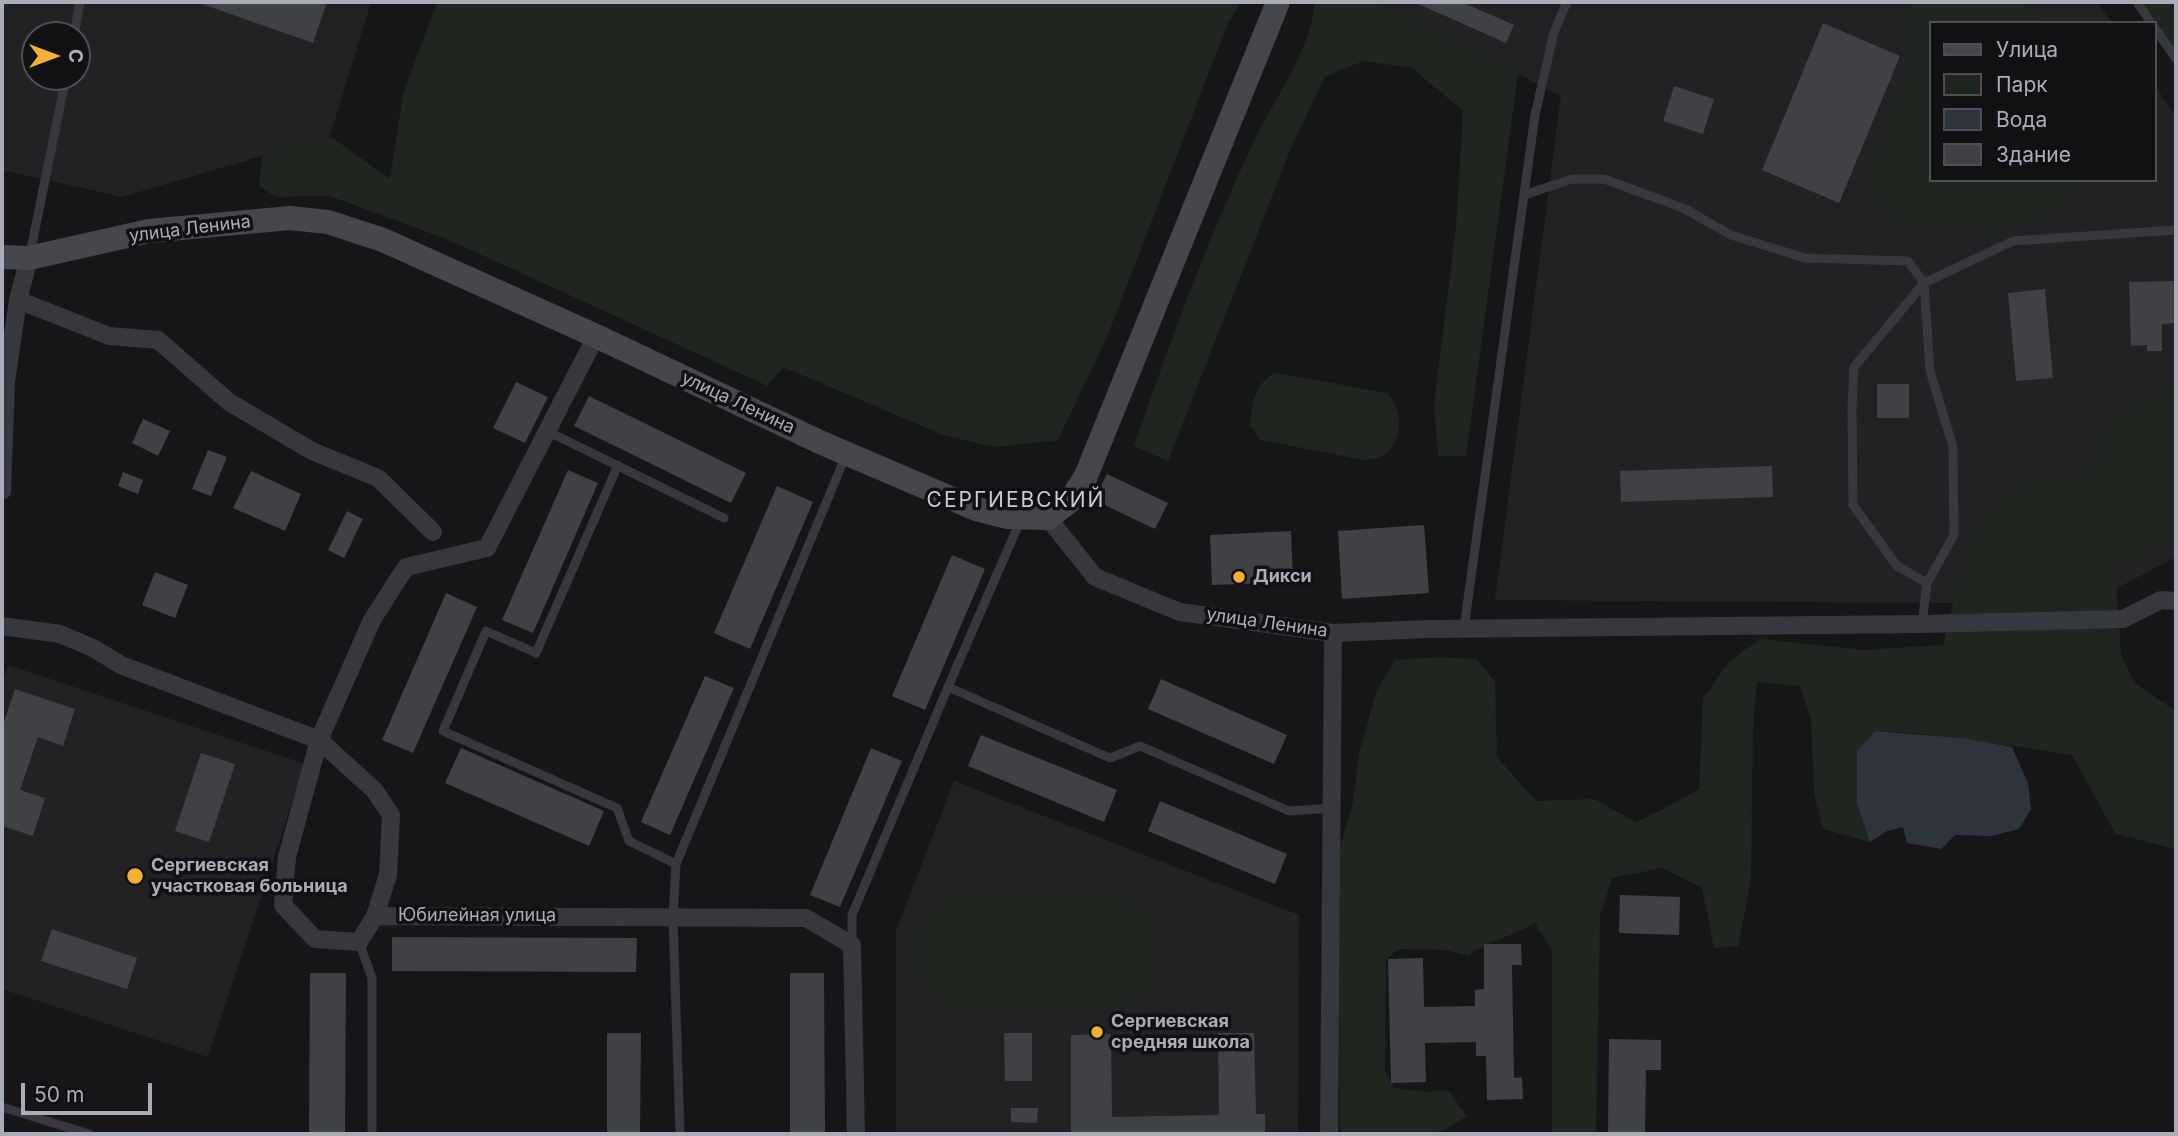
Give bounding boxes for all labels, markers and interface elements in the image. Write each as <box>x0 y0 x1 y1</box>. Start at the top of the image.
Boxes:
north arrow <box>21 21 91 91</box>
legend <box>1930 21 2157 182</box>
text: Улица <box>1996 37 2058 62</box>
text: С <box>64 49 87 63</box>
text: Парк <box>1996 72 2048 97</box>
text: Вода <box>1996 107 2047 132</box>
text: Здание <box>1996 142 2071 167</box>
street label: улица Ленина <box>128 211 252 247</box>
street label: улица Ленина <box>678 367 798 439</box>
district label: СЕРГИЕВСКИЙ <box>928 488 1104 514</box>
place label: Дикси <box>1253 566 1312 588</box>
marker: Дикси <box>1231 569 1247 585</box>
street label: улица Ленина <box>1205 604 1329 642</box>
place label: Сергиевская участковая больница <box>151 855 348 898</box>
marker: Сергиевская участковая больница <box>125 866 145 886</box>
street label: Юбилейная улица <box>398 905 556 927</box>
place label: Сергиевская средняя школа <box>1111 1011 1250 1054</box>
marker: Сергиевская средняя школа <box>1089 1024 1105 1040</box>
scale bar <box>24 1070 156 1114</box>
text: 50 m <box>34 1082 84 1107</box>

